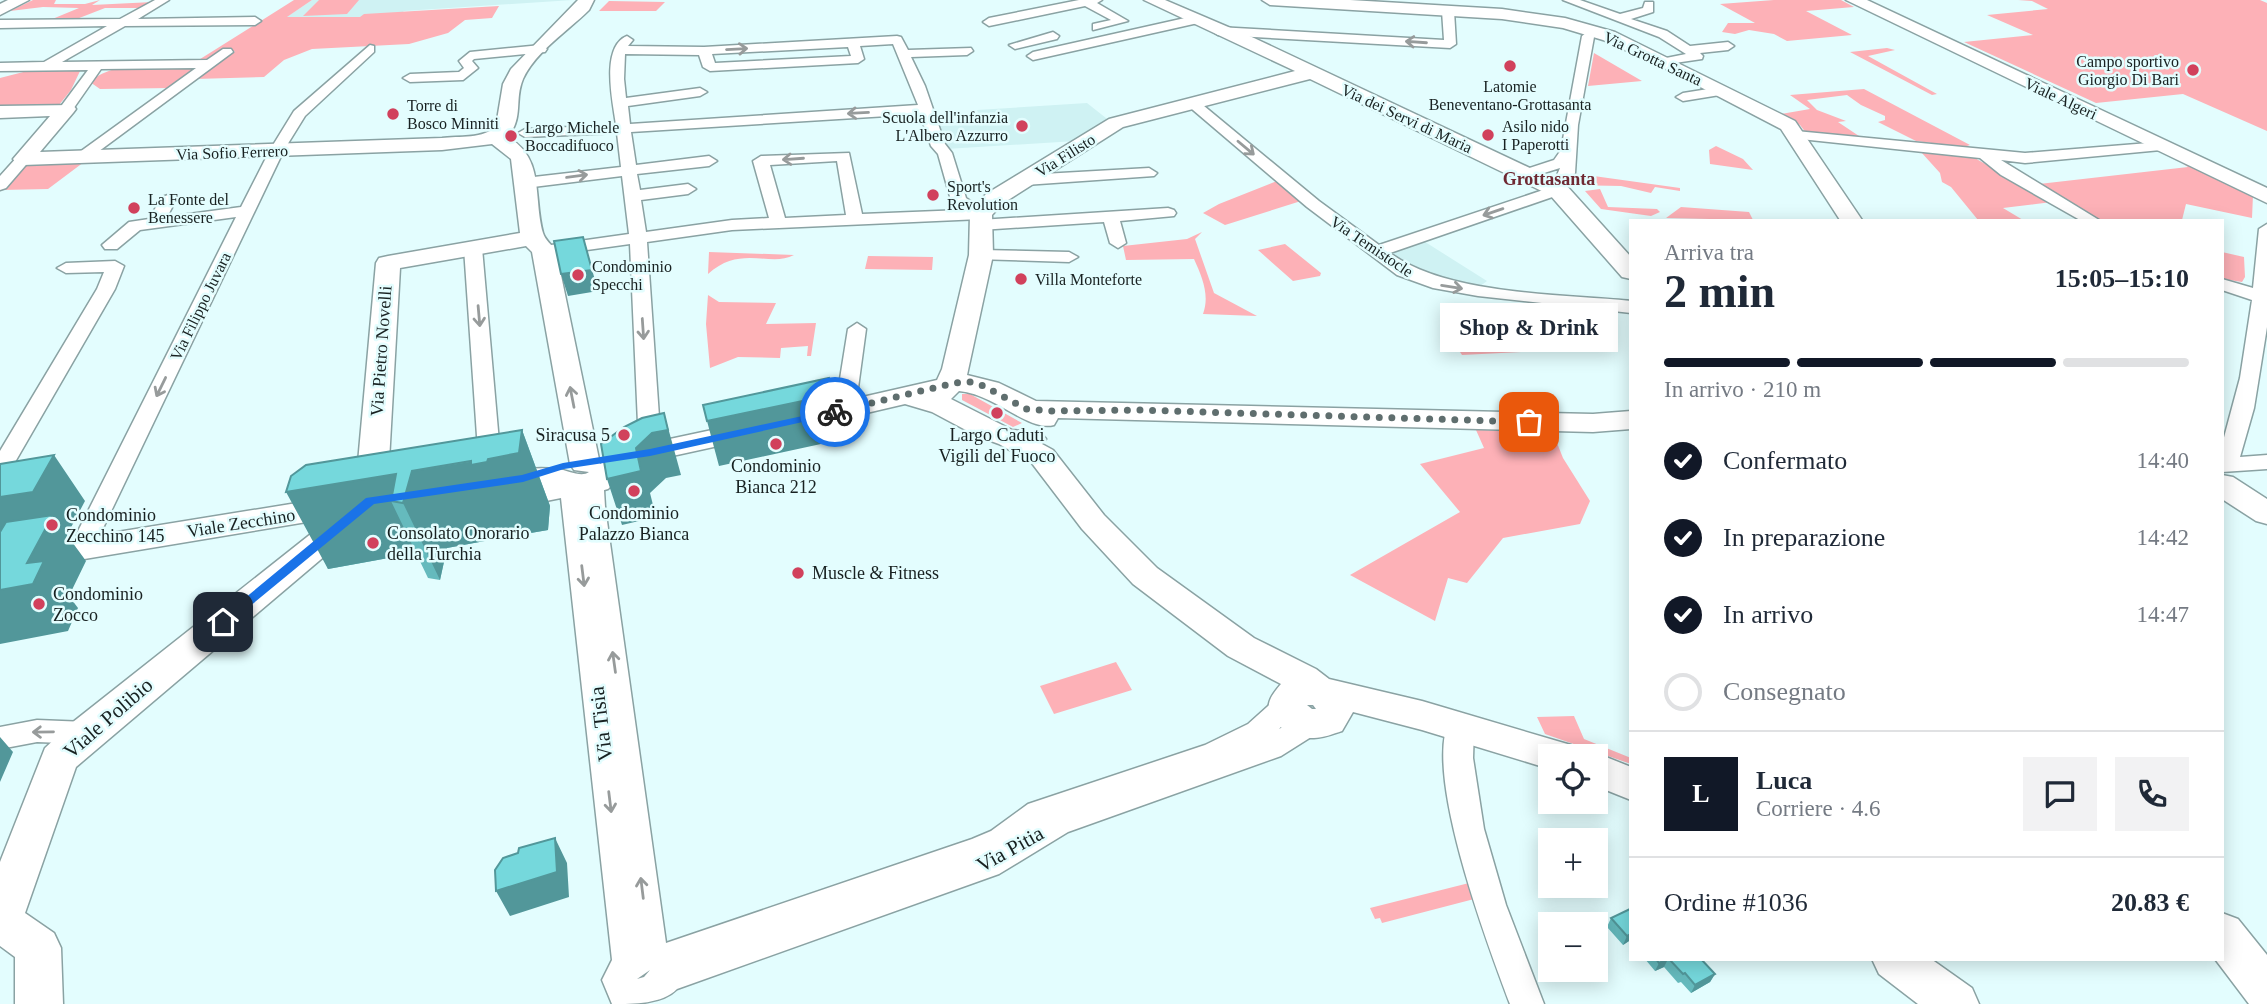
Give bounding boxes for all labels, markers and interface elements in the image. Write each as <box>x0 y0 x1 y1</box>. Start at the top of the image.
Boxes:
street label: Via Grotta Santa <box>1601 28 1705 89</box>
one-way arrow <box>1405 35 1428 48</box>
one-way arrow <box>725 43 748 56</box>
place label: Campo sportivo Giorgio Di Bari <box>2076 53 2180 89</box>
marker: Latomie Beneventano-Grottasanta <box>1502 58 1518 74</box>
marker: Campo sportivo Giorgio Di Bari <box>2185 62 2201 78</box>
street label: Viale Algeri <box>2022 74 2100 124</box>
place label: Latomie Beneventano-Grottasanta <box>1429 78 1591 113</box>
street label: Via dei Servi di Maria <box>1339 81 1475 156</box>
place label: Torre di Bosco Minniti <box>407 97 500 132</box>
marker: Torre di Bosco Minniti <box>385 106 401 122</box>
one-way arrow <box>847 107 870 120</box>
place label: Scuola dell'infanzia L'Albero Azzurro <box>882 109 1008 144</box>
marker: Scuola dell'infanzia L'Albero Azzurro <box>1014 118 1030 134</box>
place label: Asilo nido I Paperotti <box>1502 118 1570 154</box>
place label: Largo Michele Boccadifuoco <box>525 119 619 154</box>
marker: Asilo nido I Paperotti <box>1480 127 1496 143</box>
marker: Largo Michele Boccadifuoco <box>503 128 519 144</box>
street label: Via Filisto <box>1032 130 1098 180</box>
one-way arrow <box>1236 140 1254 156</box>
street label: Via Sofio Ferrero <box>176 142 288 163</box>
one-way arrow <box>783 153 805 166</box>
one-way arrow <box>565 169 588 182</box>
district label: Grottasanta <box>1503 169 1595 189</box>
place label: Sport's Revolution <box>947 178 1018 213</box>
marker: Sport's Revolution <box>925 187 941 203</box>
place label: La Fonte del Benessere <box>148 191 229 226</box>
marker: La Fonte del Benessere <box>126 200 142 216</box>
one-way arrow <box>1483 207 1505 219</box>
street label: Via Temistocle <box>1327 213 1416 280</box>
text: Arriva tra <box>1664 240 1754 265</box>
street label: Via Filippo Juvara <box>167 249 235 363</box>
place label: Condominio Specchi <box>592 258 672 294</box>
text: 15:05–15:10 <box>2055 264 2189 293</box>
text: 2 min <box>1664 266 1775 317</box>
marker: Condominio Specchi <box>570 267 586 283</box>
marker: Villa Monteforte <box>1013 271 1029 287</box>
place label: Villa Monteforte <box>1035 271 1142 288</box>
one-way arrow <box>1440 280 1463 293</box>
street label: Via Pietro Novelli <box>366 285 396 417</box>
callout: Shop & Drink <box>1440 303 1618 352</box>
one-way arrow <box>473 305 486 327</box>
text: Shop & Drink <box>1459 315 1599 340</box>
one-way arrow <box>637 318 650 340</box>
one-way arrow <box>153 376 167 397</box>
courier <box>800 377 870 447</box>
text: In arrivo · 210 m <box>1664 377 1821 402</box>
one-way arrow <box>565 386 578 409</box>
pin <box>1499 392 1559 452</box>
icon: bike <box>816 393 854 431</box>
icon: bag <box>1510 403 1548 441</box>
marker: Largo Caduti Vigili del Fuoco <box>989 405 1005 421</box>
place label: Siracusa 5 <box>536 425 610 445</box>
place label: Largo Caduti Vigili del Fuoco <box>939 425 1055 466</box>
marker: Siracusa 5 <box>616 427 632 443</box>
marker: Condominio Bianca 212 <box>768 436 784 452</box>
icon: check <box>1664 442 1702 480</box>
text: Confermato <box>1723 446 1847 475</box>
text: 14:40 <box>2137 448 2189 473</box>
place label: Condominio Bianca 212 <box>731 456 821 497</box>
marker: Condominio Palazzo Bianca <box>626 483 642 499</box>
place label: Condominio Palazzo Bianca <box>579 503 689 544</box>
place label: Condominio Zecchino 145 <box>66 505 164 546</box>
street label: Viale Zecchino <box>185 505 297 541</box>
marker: Condominio Zecchino 145 <box>44 517 60 533</box>
icon: check <box>1664 519 1702 557</box>
place label: Consolato Onorario della Turchia <box>387 523 529 564</box>
text: In preparazione <box>1723 523 1885 552</box>
text: 14:42 <box>2137 525 2189 550</box>
marker: Consolato Onorario della Turchia <box>365 535 381 551</box>
place label: Muscle & Fitness <box>812 563 939 583</box>
one-way arrow <box>577 564 590 586</box>
marker: Muscle & Fitness <box>790 565 806 581</box>
place label: Condominio Zocco <box>53 584 143 625</box>
pin <box>193 592 253 652</box>
marker: Condominio Zocco <box>31 596 47 612</box>
icon: check <box>1664 596 1702 634</box>
text: In arrivo <box>1723 600 1813 629</box>
text: 14:47 <box>2137 602 2189 627</box>
icon: home <box>204 603 242 641</box>
one-way arrow <box>607 651 620 674</box>
street label: Viale Polibio <box>59 673 157 763</box>
text: Consegnato <box>1723 677 1846 706</box>
street label: Via Tisia <box>584 685 617 763</box>
one-way arrow <box>32 725 55 739</box>
map controls <box>1538 744 1608 982</box>
button: locate <box>1538 744 1608 814</box>
button: chat <box>2023 757 2097 831</box>
button: phone <box>2115 757 2189 831</box>
text: Luca <box>1756 766 1812 795</box>
text: L <box>1692 779 1710 808</box>
one-way arrow <box>603 790 616 812</box>
text: Corriere · 4.6 <box>1756 796 1881 821</box>
street label: Via Pitia <box>972 821 1048 877</box>
button: + <box>1538 828 1608 898</box>
one-way arrow <box>636 877 649 899</box>
text: Ordine #1036 <box>1664 888 1808 917</box>
text: 20.83 € <box>2111 888 2189 917</box>
button: − <box>1538 912 1608 982</box>

